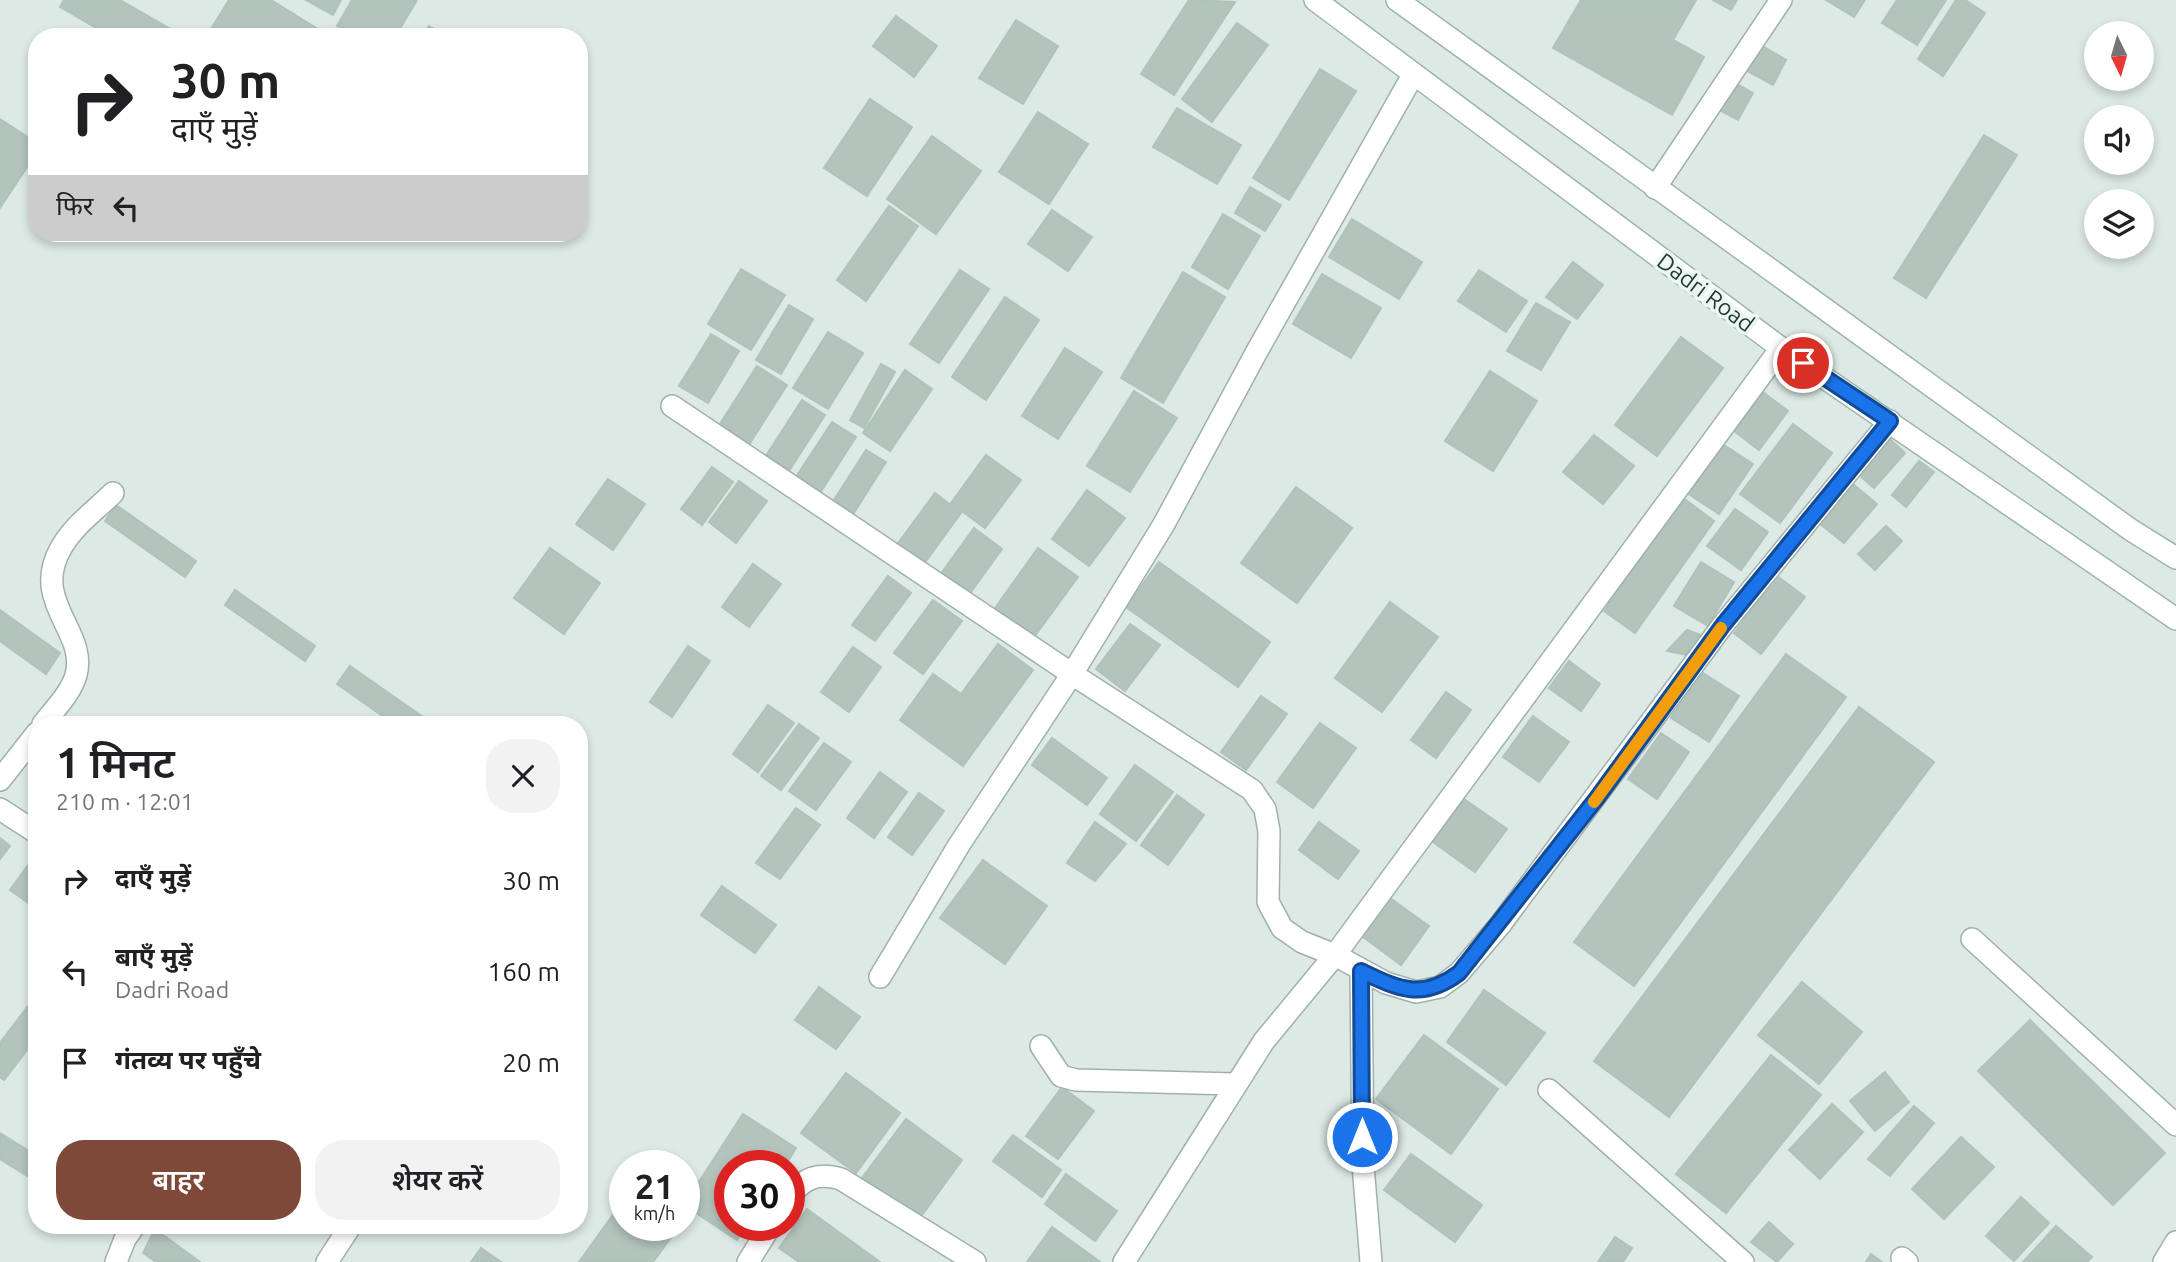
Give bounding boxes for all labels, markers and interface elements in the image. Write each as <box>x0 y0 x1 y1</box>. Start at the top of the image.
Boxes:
north arrow <box>2084 21 2154 91</box>
map controls <box>2084 21 2154 259</box>
text: 30 m <box>171 52 280 107</box>
icon: right <box>56 56 147 147</box>
button: sound <box>2084 105 2154 175</box>
text: दाएँ मुड़ें <box>171 110 258 146</box>
icon: left <box>107 189 145 227</box>
button: layers <box>2084 189 2154 259</box>
text: फिर <box>56 191 93 220</box>
street label: Dadri Road <box>1653 248 1759 336</box>
pin <box>1773 333 1833 393</box>
icon: arrive <box>1784 344 1822 382</box>
text: 1 मिनट <box>56 739 175 786</box>
button: close <box>486 739 560 813</box>
text: 210 m · 12:01 <box>56 789 194 814</box>
icon: right <box>56 862 94 900</box>
text: दाएँ मुड़ें <box>115 863 191 892</box>
text: 30 m <box>502 866 560 895</box>
text: बाएँ मुड़ें <box>115 942 192 971</box>
icon: left <box>56 953 94 991</box>
text: 160 m <box>488 957 560 986</box>
text: Dadri Road <box>115 977 229 1002</box>
icon: arrive <box>56 1044 94 1082</box>
text: गंतव्य पर पहुँचे <box>115 1045 261 1074</box>
text: 20 m <box>502 1048 560 1077</box>
position arrow <box>1325 1100 1399 1174</box>
button: बाहर <box>56 1140 301 1220</box>
button: शेयर करें <box>315 1140 560 1220</box>
speed limit sign: 30 <box>714 1150 805 1241</box>
text: 21 <box>635 1166 674 1206</box>
text: km/h <box>634 1203 675 1223</box>

